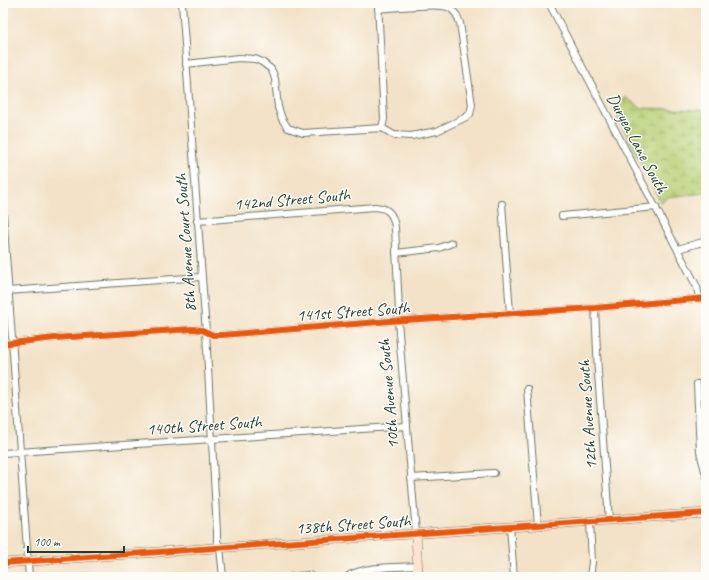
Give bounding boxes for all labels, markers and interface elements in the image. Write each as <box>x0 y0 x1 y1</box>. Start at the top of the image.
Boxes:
street label: Duryea Lane South <box>602 90 673 198</box>
street label: 8th Avenue Court South <box>170 172 201 313</box>
street label: 142nd Street South <box>233 184 352 215</box>
street label: 141st Street South <box>296 297 411 326</box>
street label: 10th Avenue South <box>373 337 404 450</box>
street label: 12th Avenue South <box>573 358 602 470</box>
street label: 140th Street South <box>146 411 263 440</box>
street label: 138th Street South <box>295 510 412 539</box>
scale bar <box>28 528 124 554</box>
text: 100 m <box>34 534 61 550</box>

